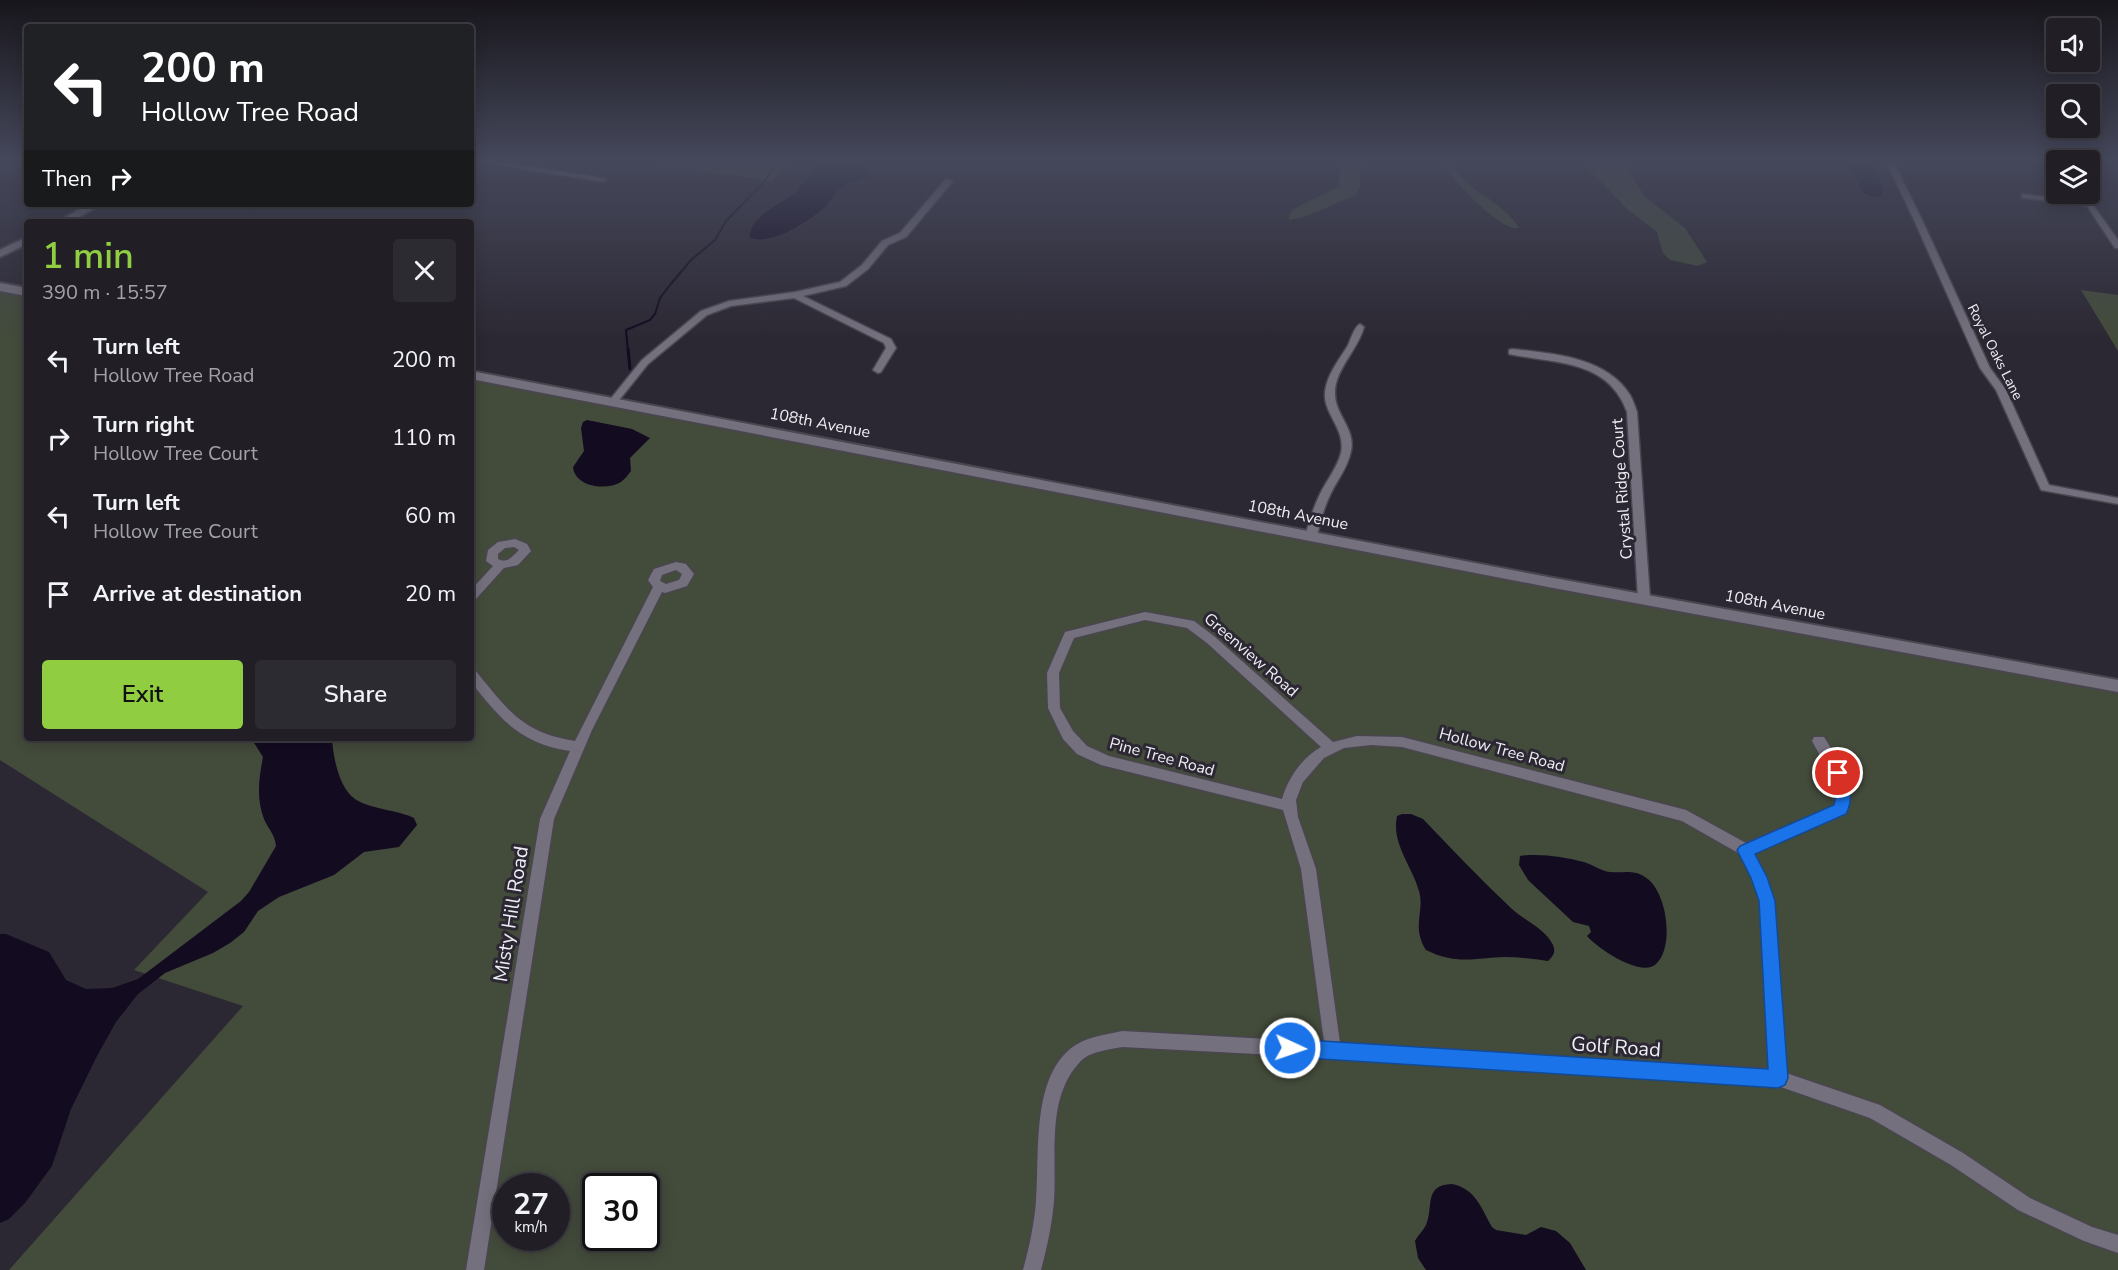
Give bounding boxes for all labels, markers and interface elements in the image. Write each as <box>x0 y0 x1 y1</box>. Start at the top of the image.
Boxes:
map controls <box>2046 18 2100 204</box>
button: sound <box>2046 18 2100 72</box>
text: 200 m <box>141 40 265 97</box>
icon: left <box>42 48 120 126</box>
button: search <box>2046 84 2100 138</box>
text: Hollow Tree Road <box>141 94 359 131</box>
button: layers <box>2046 150 2100 204</box>
icon: right <box>104 162 137 195</box>
text: Then <box>42 164 92 194</box>
text: 1 min <box>42 232 134 281</box>
button: close <box>393 239 456 302</box>
text: 390 m · 15:57 <box>42 279 168 306</box>
street label: Royal Oaks Lane <box>1963 301 2027 403</box>
text: Turn left <box>93 332 180 362</box>
icon: left <box>42 344 75 377</box>
text: 200 m <box>392 345 456 375</box>
text: Hollow Tree Road <box>93 362 255 389</box>
street label: 108th Avenue <box>768 402 872 444</box>
text: Turn right <box>93 410 194 440</box>
street label: Crystal Ridge Court <box>1606 417 1638 560</box>
icon: right <box>42 422 75 455</box>
text: 110 m <box>392 423 456 453</box>
text: Hollow Tree Court <box>93 440 258 467</box>
text: Turn left <box>93 488 180 518</box>
street label: 108th Avenue <box>1246 494 1350 536</box>
icon: left <box>42 500 75 533</box>
text: 60 m <box>405 501 456 531</box>
text: Hollow Tree Court <box>93 518 258 545</box>
icon: arrive <box>42 578 75 611</box>
text: Arrive at destination <box>93 579 302 609</box>
text: 20 m <box>405 579 456 609</box>
street label: 108th Avenue <box>1723 584 1827 626</box>
street label: Greenview Road <box>1199 608 1303 702</box>
button: Exit <box>42 660 243 729</box>
button: Share <box>255 660 456 729</box>
street label: Hollow Tree Road <box>1437 723 1567 777</box>
street label: Pine Tree Road <box>1107 732 1217 782</box>
pin <box>1812 747 1863 798</box>
icon: arrive <box>1821 756 1854 789</box>
street label: Misty Hill Road <box>487 844 535 984</box>
position arrow <box>1258 1016 1322 1080</box>
street label: Golf Road <box>1570 1030 1662 1064</box>
speed limit sign: 30 <box>582 1173 660 1251</box>
text: 27 <box>513 1184 549 1225</box>
text: km/h <box>514 1217 548 1237</box>

